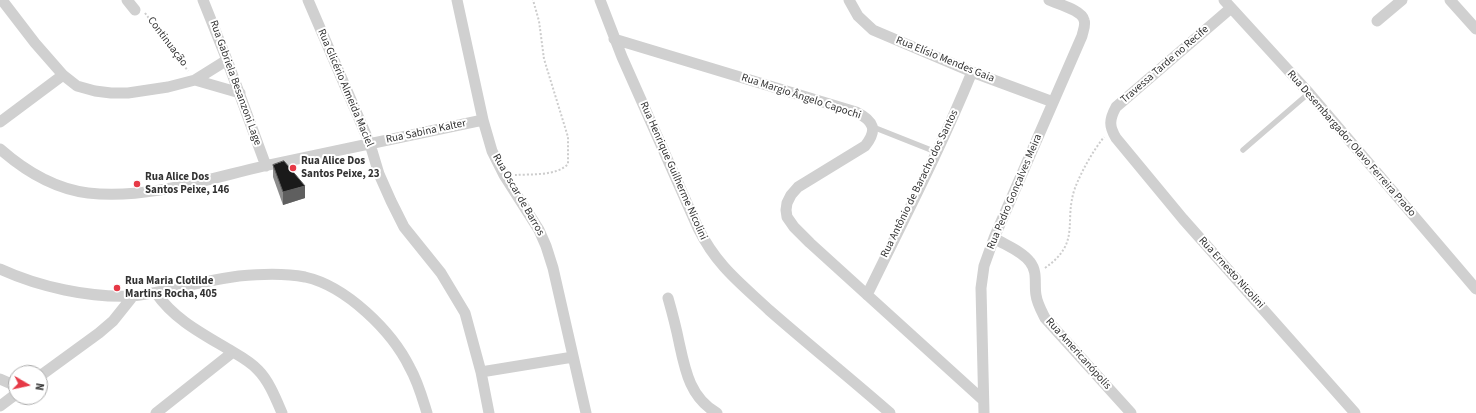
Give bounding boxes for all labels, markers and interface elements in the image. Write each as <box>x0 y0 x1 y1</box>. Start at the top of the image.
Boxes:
street label: Continuação <box>144 15 190 69</box>
street label: Rua Gabriela Besanzoni Lage <box>206 19 264 147</box>
street label: Travessa Tarde no Recife <box>1118 23 1212 107</box>
street label: Rua Glicério Almeida Maciel <box>314 27 376 149</box>
street label: Rua Elísio Mendes Gaia <box>894 34 996 86</box>
street label: Rua Desembargador Olavo Ferreira Prado <box>1284 68 1418 220</box>
street label: Rua Margio Ângelo Capochi <box>739 71 863 123</box>
street label: Rua Henrique Guilherme Nicolini <box>636 100 710 242</box>
street label: Rua Antônio de Baracho dos Santos <box>878 108 962 260</box>
street label: Rua Sabina Kalter <box>385 117 467 147</box>
street label: Rua Pedro Gonçalves Meira <box>985 132 1045 252</box>
street label: Rua Oscar de Barros <box>489 152 547 238</box>
place label: Rua Alice Dos Santos Peixe, 23 <box>301 155 380 181</box>
marker: Rua Alice Dos Santos Peixe, 23 <box>288 163 298 173</box>
place label: Rua Alice Dos Santos Peixe, 146 <box>145 171 229 197</box>
marker: Rua Alice Dos Santos Peixe, 146 <box>132 179 142 189</box>
street label: Rua Ernesto Nicolini <box>1195 234 1267 312</box>
place label: Rua Maria Clotilde Martins Rocha, 405 <box>125 275 217 301</box>
marker: Rua Maria Clotilde Martins Rocha, 405 <box>112 283 122 293</box>
street label: Rua Americanópolis <box>1042 316 1114 392</box>
north arrow <box>8 365 48 405</box>
text: N <box>31 382 47 392</box>

